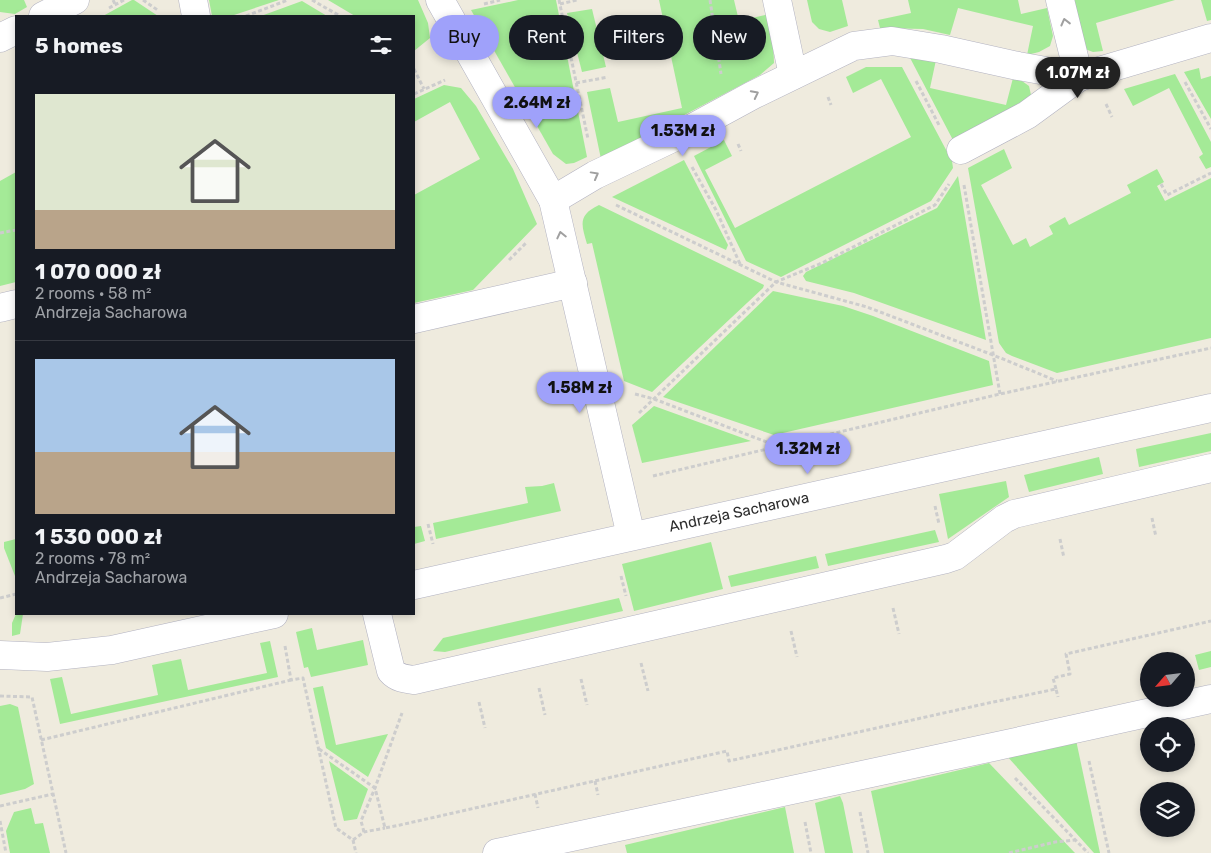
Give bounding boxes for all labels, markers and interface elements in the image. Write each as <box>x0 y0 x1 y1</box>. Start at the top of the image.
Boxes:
chip: Buy <box>430 15 499 60</box>
chip: Rent <box>509 15 584 60</box>
chip: Filters <box>594 15 683 60</box>
chip: New <box>693 15 766 60</box>
one-way arrow <box>1060 17 1071 26</box>
icon: filters <box>367 31 395 59</box>
text: 5 homes <box>35 33 123 58</box>
pin: 1.07M zł <box>1026 56 1130 99</box>
text: 1.07M zł <box>1046 63 1110 82</box>
pin: 2.64M zł <box>485 86 589 129</box>
one-way arrow <box>750 90 759 100</box>
text: 2.64M zł <box>503 93 571 112</box>
pin: 1.53M zł <box>631 114 735 157</box>
text: 1.53M zł <box>651 121 715 140</box>
icon: home <box>170 126 260 216</box>
one-way arrow <box>589 172 598 182</box>
one-way arrow <box>556 231 567 240</box>
text: 1 070 000 zł <box>35 259 161 284</box>
text: 2 rooms · 58 m² <box>35 284 151 303</box>
text: Andrzeja Sacharowa <box>35 303 187 322</box>
pin: 1.58M zł <box>528 372 632 414</box>
text: 1.58M zł <box>548 378 612 397</box>
icon: home <box>170 392 260 482</box>
pin: 1.32M zł <box>756 432 860 475</box>
text: 1.32M zł <box>776 439 840 458</box>
street label: Andrzeja Sacharowa <box>667 488 811 536</box>
text: 1 530 000 zł <box>35 524 162 549</box>
text: 2 rooms · 78 m² <box>35 549 150 568</box>
text: Andrzeja Sacharowa <box>35 568 187 587</box>
north arrow <box>1140 652 1195 708</box>
map controls <box>1140 652 1195 837</box>
button: locate <box>1140 717 1195 772</box>
button: layers <box>1140 782 1195 837</box>

